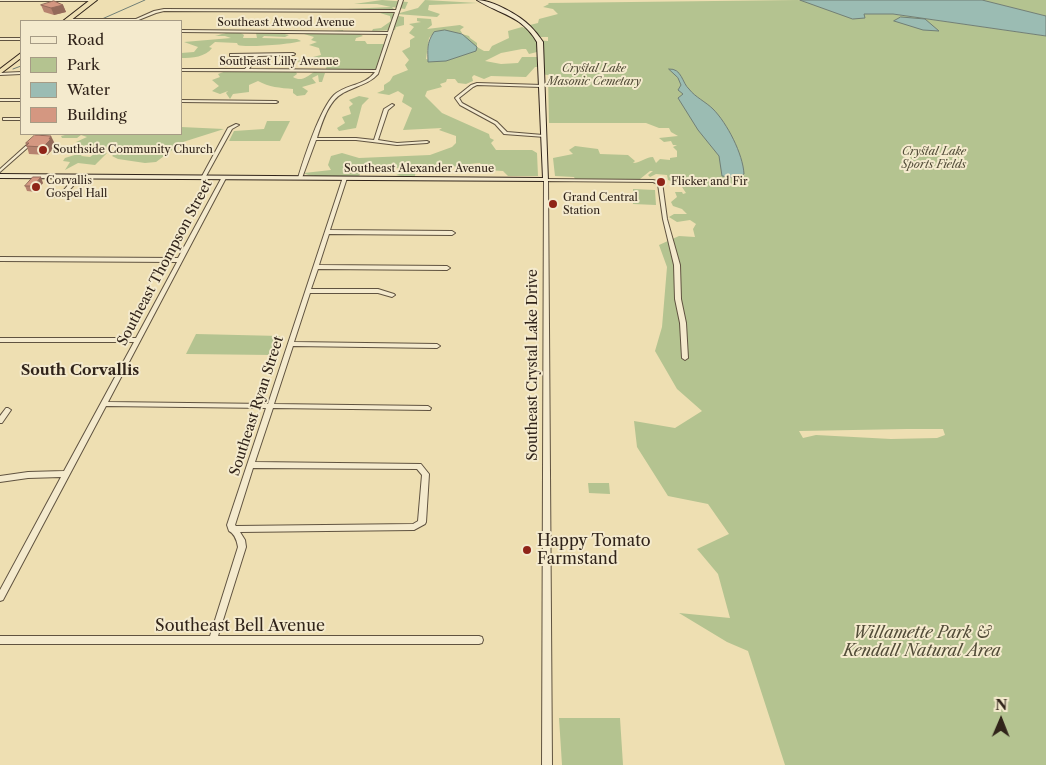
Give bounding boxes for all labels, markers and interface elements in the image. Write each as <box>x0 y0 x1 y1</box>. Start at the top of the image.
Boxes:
street label: Southeast Atwood Avenue <box>217 16 355 30</box>
legend <box>20 20 182 135</box>
text: Road <box>67 30 104 49</box>
text: Park <box>67 55 100 74</box>
street label: Southeast Lilly Avenue <box>219 55 339 69</box>
park label: Crystal Lake Masonic Cemetary <box>547 62 641 88</box>
text: Water <box>67 80 110 99</box>
text: Building <box>67 105 127 124</box>
place label: Southside Community Church <box>53 143 213 157</box>
marker: Southside Community Church <box>37 144 49 156</box>
park label: Crystal Lake Sports Fields <box>902 145 966 171</box>
street label: Southeast Alexander Avenue <box>344 162 494 176</box>
place label: Corvallis Gospel Hall <box>46 174 107 200</box>
place label: Flicker and Fir <box>671 175 748 189</box>
marker: Flicker and Fir <box>655 176 667 188</box>
street label: Southeast Thompson Street <box>114 177 216 349</box>
marker: Corvallis Gospel Hall <box>30 181 42 193</box>
place label: Grand Central Station <box>563 191 638 217</box>
marker: Grand Central Station <box>547 198 559 210</box>
street label: Southeast Crystal Lake Drive <box>525 269 541 461</box>
street label: Southeast Ryan Street <box>226 334 288 478</box>
district label: South Corvallis <box>21 362 139 380</box>
place label: Happy Tomato Farmstand <box>537 531 651 569</box>
marker: Happy Tomato Farmstand <box>521 544 533 556</box>
street label: Southeast Bell Avenue <box>155 616 325 636</box>
park label: Willamette Park & Kendall Natural Area <box>843 623 1001 661</box>
north arrow <box>976 695 1026 745</box>
text: N <box>995 696 1007 714</box>

